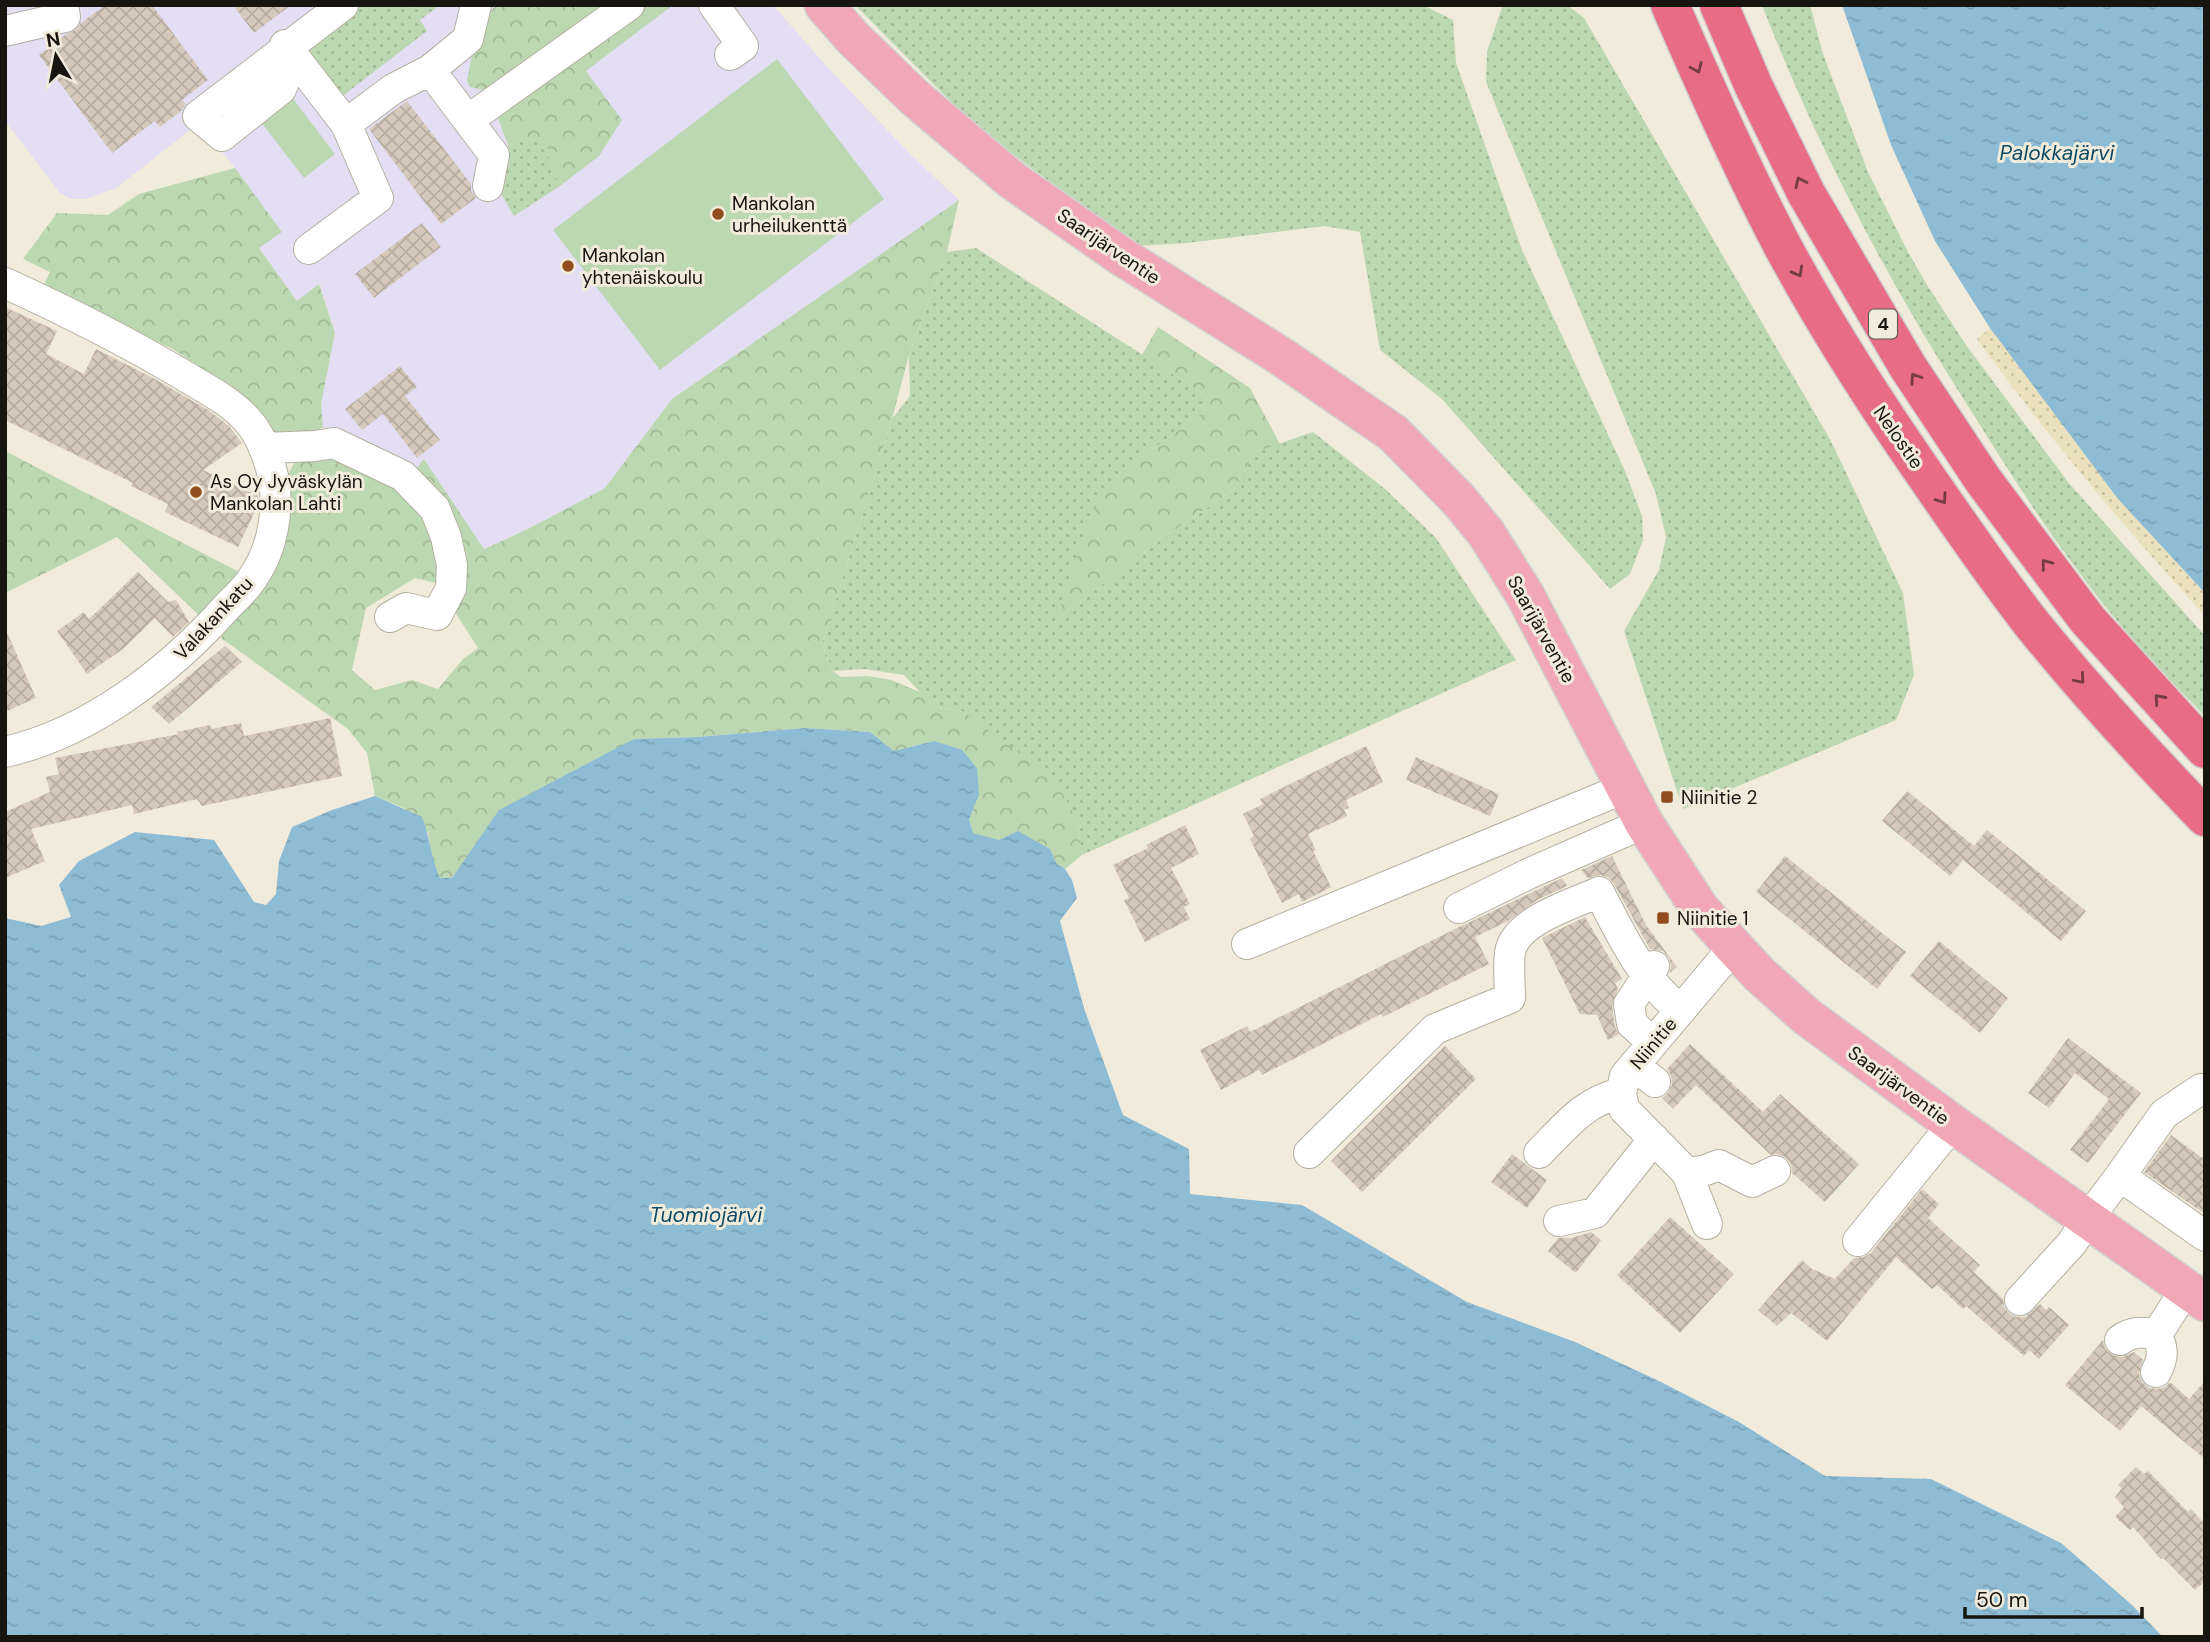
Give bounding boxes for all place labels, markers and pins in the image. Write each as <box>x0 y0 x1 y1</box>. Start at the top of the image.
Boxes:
place label: Mankolan urheilukenttä <box>732 191 847 238</box>
marker: Mankolan urheilukenttä <box>710 206 726 222</box>
place label: Mankolan yhtenäiskoulu <box>582 243 703 290</box>
marker: Mankolan yhtenäiskoulu <box>560 258 576 274</box>
place label: As Oy Jyväskylän Mankolan Lahti <box>210 469 363 516</box>
marker: As Oy Jyväskylän Mankolan Lahti <box>188 484 204 500</box>
place label: Niinitie 2 <box>1681 785 1758 810</box>
marker: Niinitie 2 <box>1659 789 1675 805</box>
place label: Niinitie 1 <box>1677 906 1749 931</box>
marker: Niinitie 1 <box>1655 910 1671 926</box>

